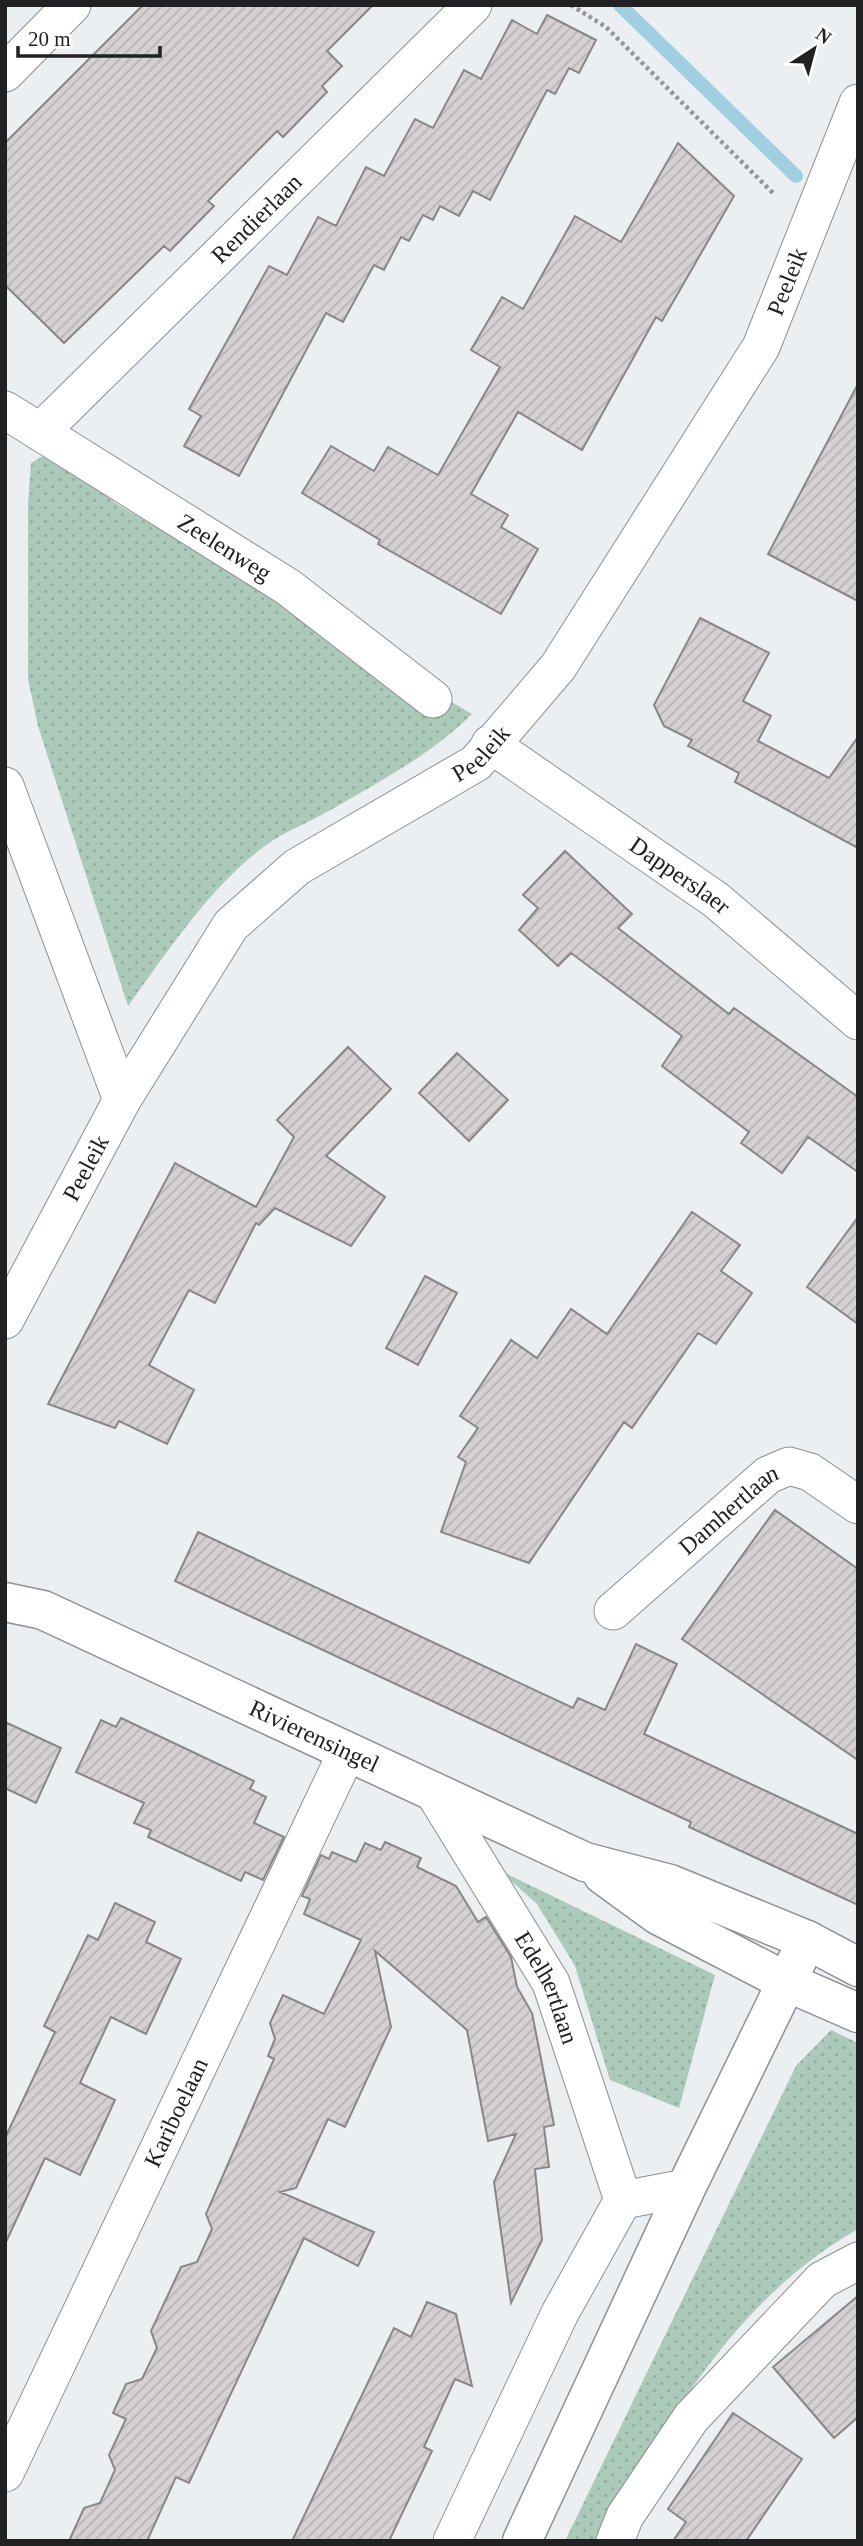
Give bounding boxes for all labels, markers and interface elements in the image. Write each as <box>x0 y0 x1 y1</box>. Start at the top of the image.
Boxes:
scale bar <box>18 14 159 58</box>
north arrow <box>779 14 849 84</box>
text: N <box>812 23 836 48</box>
text: 20 m <box>28 27 71 51</box>
street label: Rendierlaan <box>206 169 307 269</box>
street label: Peeleik <box>762 244 812 319</box>
street label: Zeelenweg <box>173 508 276 586</box>
street label: Peeleik <box>447 720 515 787</box>
street label: Dapperslaer <box>625 832 735 919</box>
street label: Peeleik <box>58 1131 114 1205</box>
street label: Damhertlaan <box>674 1459 782 1560</box>
street label: Rivierensingel <box>245 1695 384 1778</box>
street label: Edelhertlaan <box>510 1927 583 2047</box>
street label: Kariboelaan <box>139 2054 213 2171</box>

